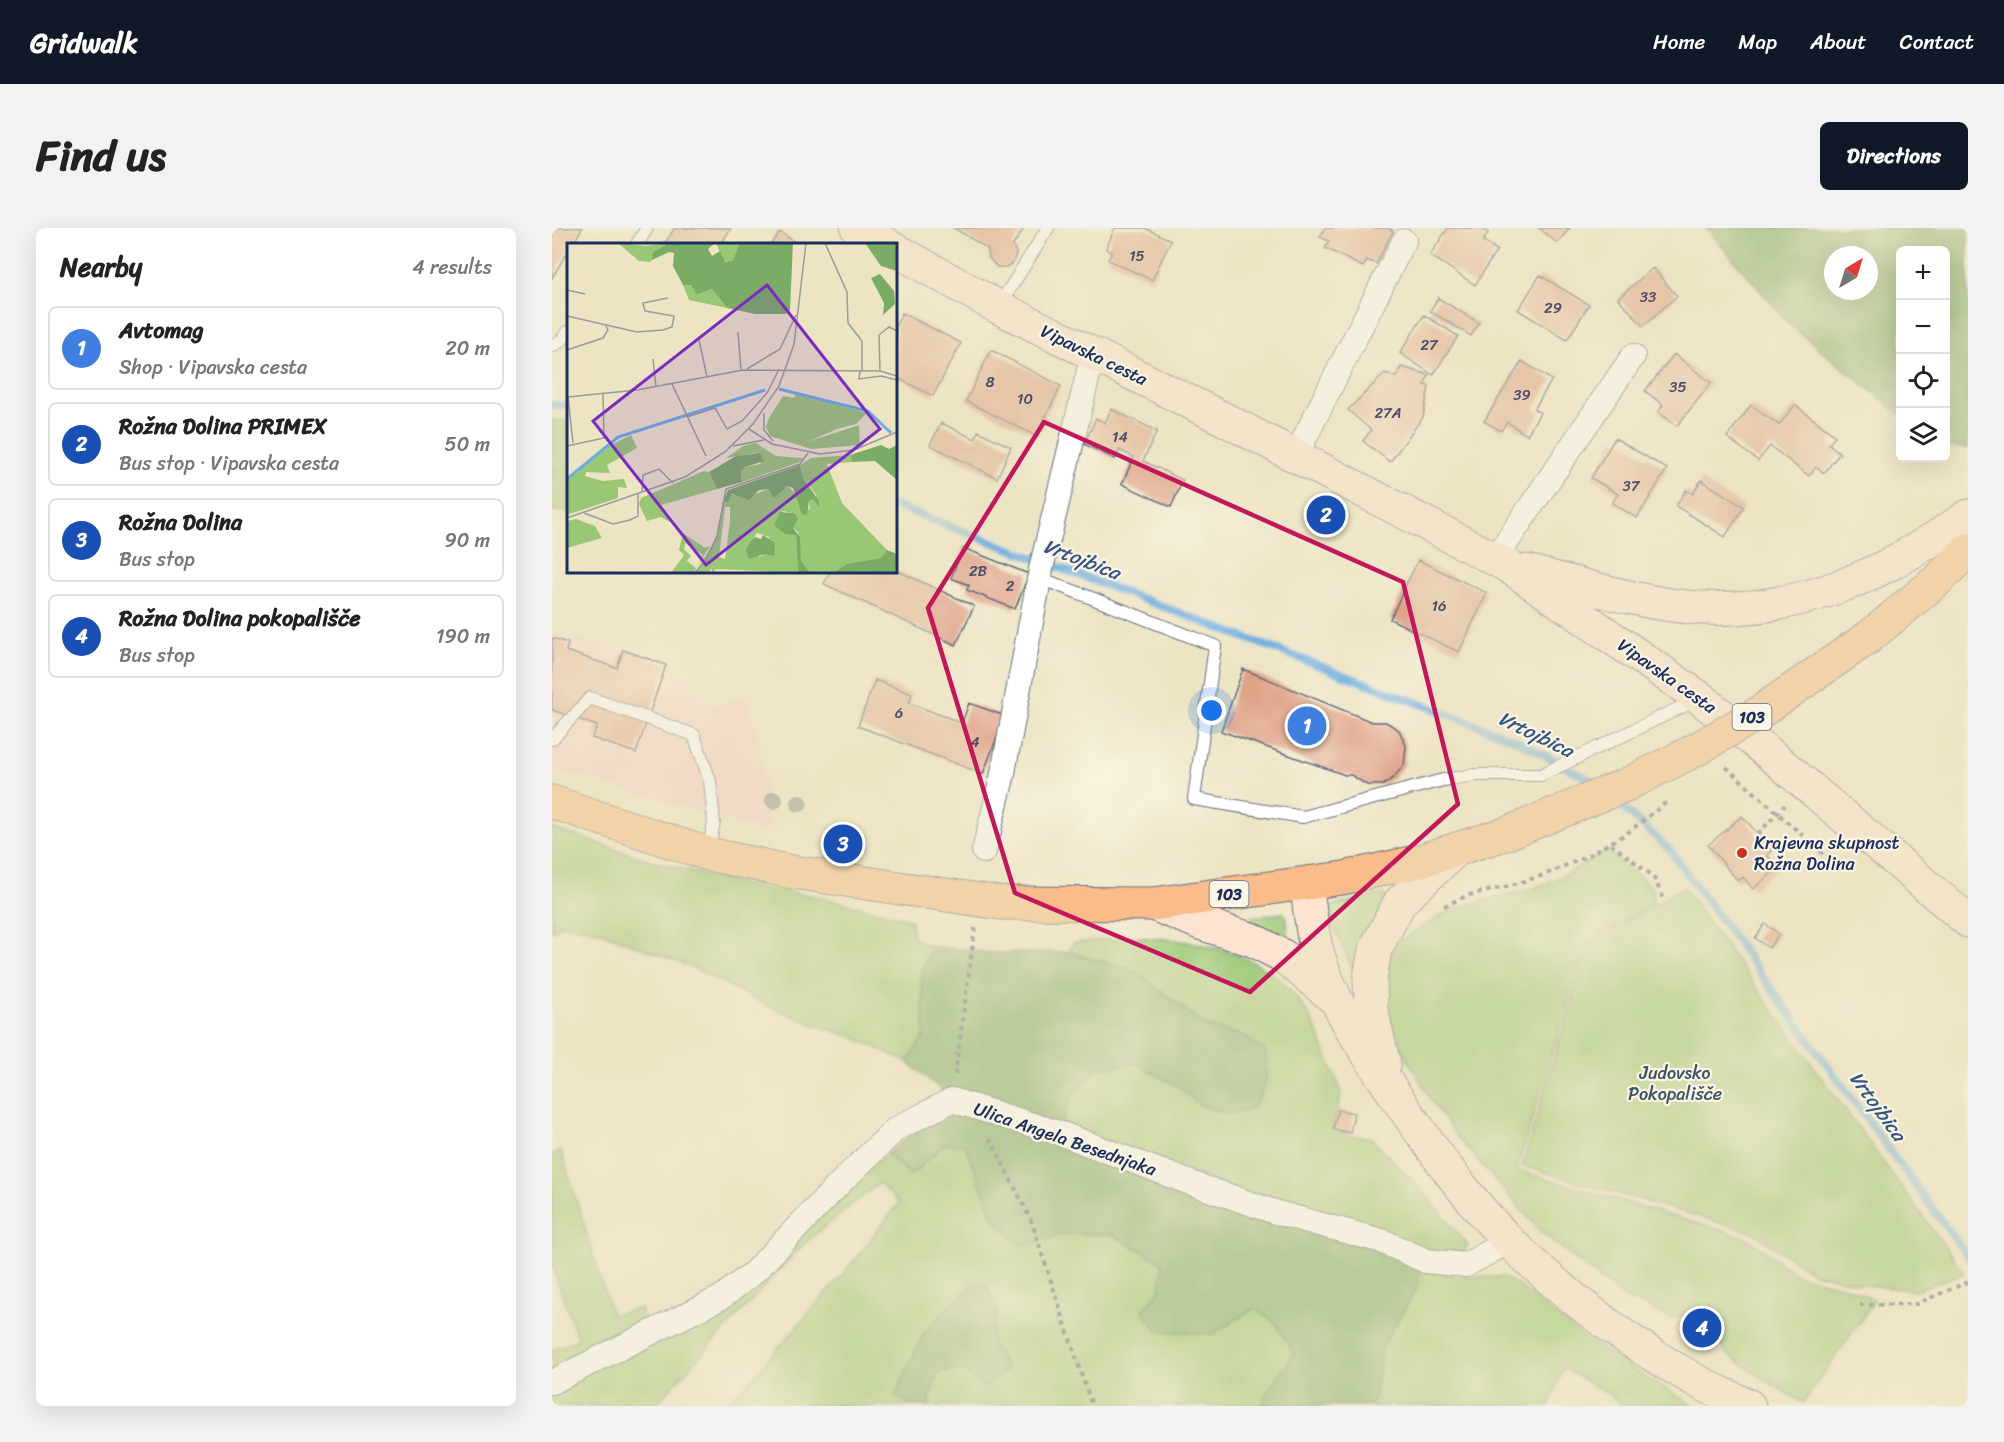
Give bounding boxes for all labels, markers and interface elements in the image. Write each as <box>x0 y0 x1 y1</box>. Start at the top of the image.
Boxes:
text: Gridwalk <box>30 18 138 67</box>
text: Home <box>1653 23 1705 61</box>
text: Map <box>1738 23 1777 61</box>
text: About <box>1810 23 1867 61</box>
text: Contact <box>1900 23 1974 61</box>
text: Find us <box>36 119 166 193</box>
button: Directions <box>1820 122 1968 190</box>
inset map <box>567 243 897 573</box>
house number: 15 <box>1129 243 1145 269</box>
text: Nearby <box>60 244 142 290</box>
north arrow <box>1824 246 1878 300</box>
map controls <box>1896 246 1950 462</box>
button: + <box>1896 246 1950 300</box>
text: 4 results <box>412 250 492 285</box>
house number: 33 <box>1640 284 1656 310</box>
house number: 29 <box>1544 295 1562 321</box>
button: − <box>1896 300 1950 354</box>
text: Avtomag <box>119 311 204 350</box>
street label: Vipavska cesta <box>1035 315 1154 395</box>
text: 1 <box>77 331 86 366</box>
text: 20 m <box>445 331 490 366</box>
house number: 27 <box>1420 332 1439 358</box>
text: Shop · Vipavska cesta <box>119 350 307 385</box>
button: locate <box>1896 354 1950 408</box>
house number: 8 <box>985 369 995 395</box>
house number: 35 <box>1669 374 1687 400</box>
house number: 39 <box>1513 382 1531 408</box>
house number: 10 <box>1017 386 1033 412</box>
house number: 27A <box>1374 400 1402 426</box>
text: Rožna Dolina PRIMEX <box>119 407 328 446</box>
button: layers <box>1896 408 1950 462</box>
house number: 14 <box>1112 424 1128 450</box>
text: 2 <box>76 427 87 462</box>
text: 50 m <box>445 427 490 462</box>
text: Bus stop · Vipavska cesta <box>119 446 339 481</box>
house number: 37 <box>1623 473 1641 499</box>
pin: 2 <box>1306 492 1346 538</box>
text: Rožna Dolina <box>119 503 242 542</box>
text: 3 <box>76 523 87 558</box>
text: 90 m <box>445 523 490 558</box>
water label: Vrtojbica <box>1038 529 1127 591</box>
text: Bus stop <box>119 542 195 577</box>
house number: 2B <box>969 558 988 584</box>
house number: 2 <box>1006 573 1015 599</box>
house number: 16 <box>1432 593 1446 619</box>
text: Rožna Dolina pokopališče <box>119 599 360 638</box>
text: 4 <box>75 619 88 654</box>
text: 190 m <box>436 619 490 654</box>
street label: Vipavska cesta <box>1610 630 1724 723</box>
text: Bus stop <box>119 638 195 673</box>
your location <box>1197 696 1226 725</box>
house number: 6 <box>895 700 903 726</box>
water label: Vrtojbica <box>1492 701 1581 769</box>
pin: 1 <box>1288 704 1326 748</box>
road number: 103 <box>1732 704 1772 730</box>
house number: 4 <box>970 729 980 755</box>
pin: 3 <box>824 822 862 866</box>
place label: Krajevna skupnost Rožna Dolina <box>1754 827 1899 880</box>
marker: Krajevna skupnost Rožna Dolina <box>1735 846 1749 860</box>
road number: 103 <box>1210 881 1248 907</box>
park label: Judovsko Pokopališče <box>1628 1057 1722 1110</box>
water label: Vrtojbica <box>1840 1064 1916 1151</box>
street label: Ulica Angela Besednjaka <box>969 1093 1162 1186</box>
pin: 4 <box>1682 1306 1722 1350</box>

